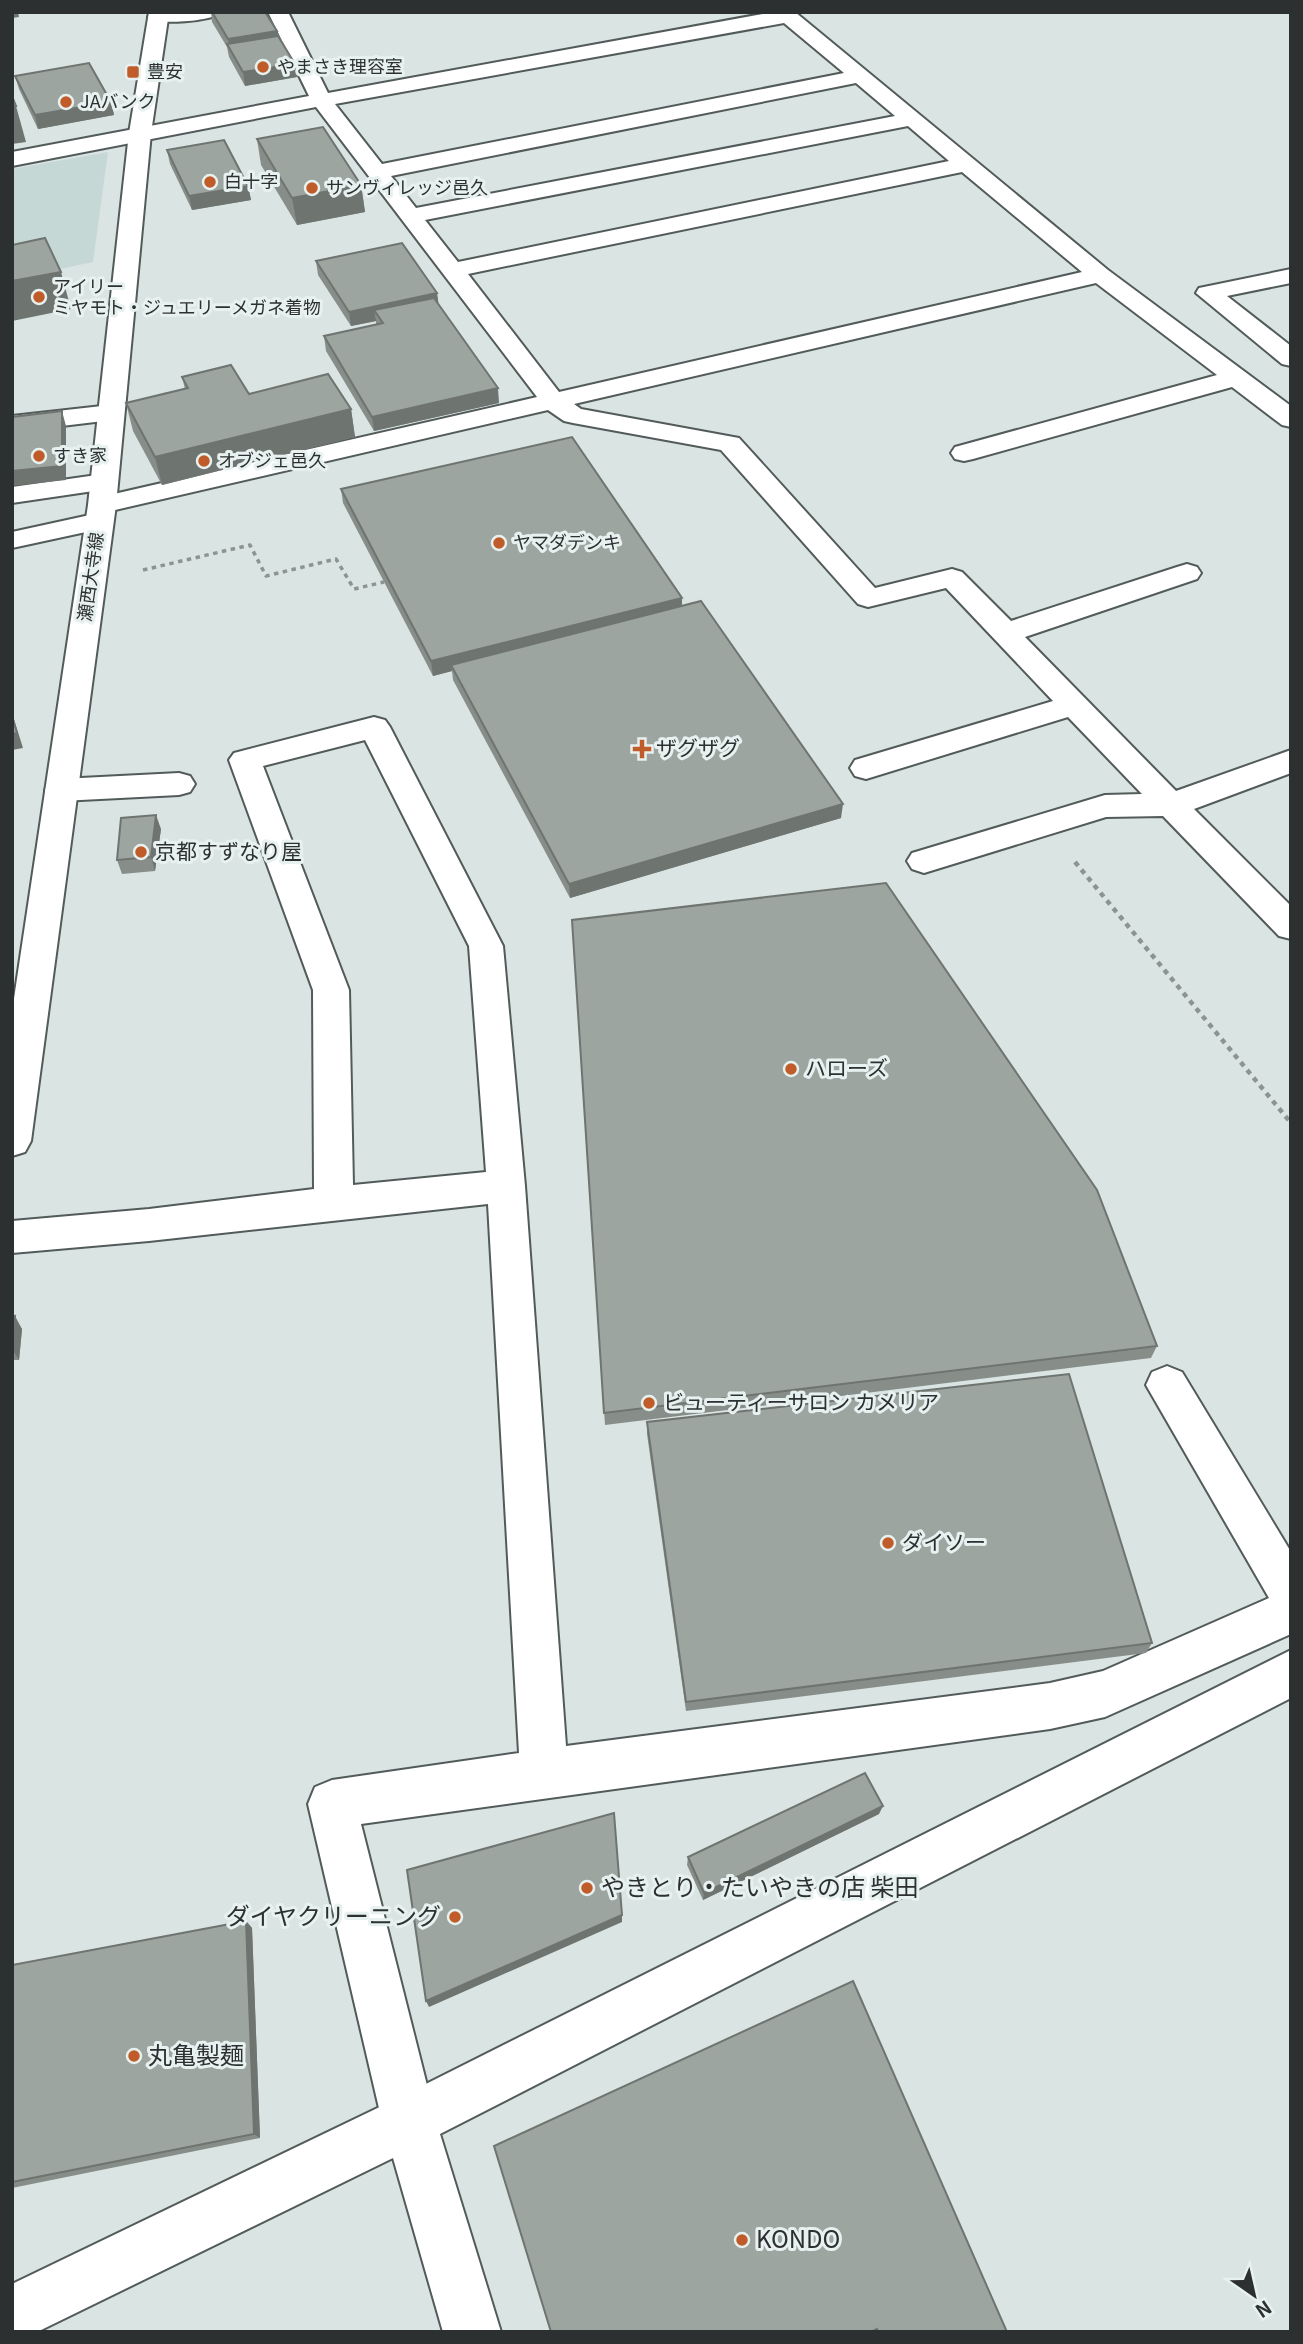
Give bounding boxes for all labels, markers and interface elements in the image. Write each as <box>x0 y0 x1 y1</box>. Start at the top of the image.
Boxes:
place label: やまさき理容室 <box>277 52 403 78</box>
place label: 豊安 <box>147 57 183 83</box>
marker: やまさき理容室 <box>255 59 271 75</box>
marker: 豊安 <box>125 64 141 80</box>
place label: JAバンク <box>80 87 155 113</box>
marker: JAバンク <box>58 94 74 110</box>
place label: 白十字 <box>224 167 278 193</box>
place label: サンヴィレッジ邑久 <box>326 173 488 199</box>
marker: 白十字 <box>202 174 218 190</box>
marker: サンヴィレッジ邑久 <box>304 180 320 196</box>
place label: アイリー ミヤモト・ジュエリーメガネ着物 <box>53 272 321 319</box>
marker: アイリー ミヤモト・ジュエリーメガネ着物 <box>31 289 47 305</box>
place label: すき家 <box>53 441 107 467</box>
place label: オブジェ邑久 <box>218 446 326 472</box>
marker: すき家 <box>31 448 47 464</box>
marker: オブジェ邑久 <box>196 453 212 469</box>
place label: ヤマダデンキ <box>513 528 621 554</box>
street label: 瀬西大寺線 <box>70 530 108 623</box>
marker: ヤマダデンキ <box>491 535 507 551</box>
place label: ザグザグ <box>656 732 740 762</box>
marker: ザグザグ <box>634 741 650 757</box>
place label: 京都すずなり屋 <box>155 835 302 865</box>
marker: 京都すずなり屋 <box>133 844 149 860</box>
place label: ハローズ <box>805 1052 888 1082</box>
marker: ハローズ <box>783 1061 799 1077</box>
place label: ビューティーサロン カメリア <box>663 1386 939 1416</box>
marker: ビューティーサロン カメリア <box>641 1395 657 1411</box>
place label: ダイソー <box>902 1526 986 1556</box>
marker: ダイソー <box>880 1535 896 1551</box>
place label: やきとり・たいやきの店 柴田 <box>601 1868 918 1903</box>
marker: やきとり・たいやきの店 柴田 <box>579 1880 595 1896</box>
place label: ダイヤクリーニング <box>226 1897 441 1932</box>
marker: ダイヤクリーニング <box>447 1909 463 1925</box>
place label: 丸亀製麺 <box>148 2036 244 2071</box>
marker: 丸亀製麺 <box>126 2048 142 2064</box>
place label: KONDO <box>756 2220 840 2255</box>
marker: KONDO <box>734 2232 750 2248</box>
north arrow <box>1219 2260 1289 2330</box>
text: N <box>1251 2295 1278 2326</box>

